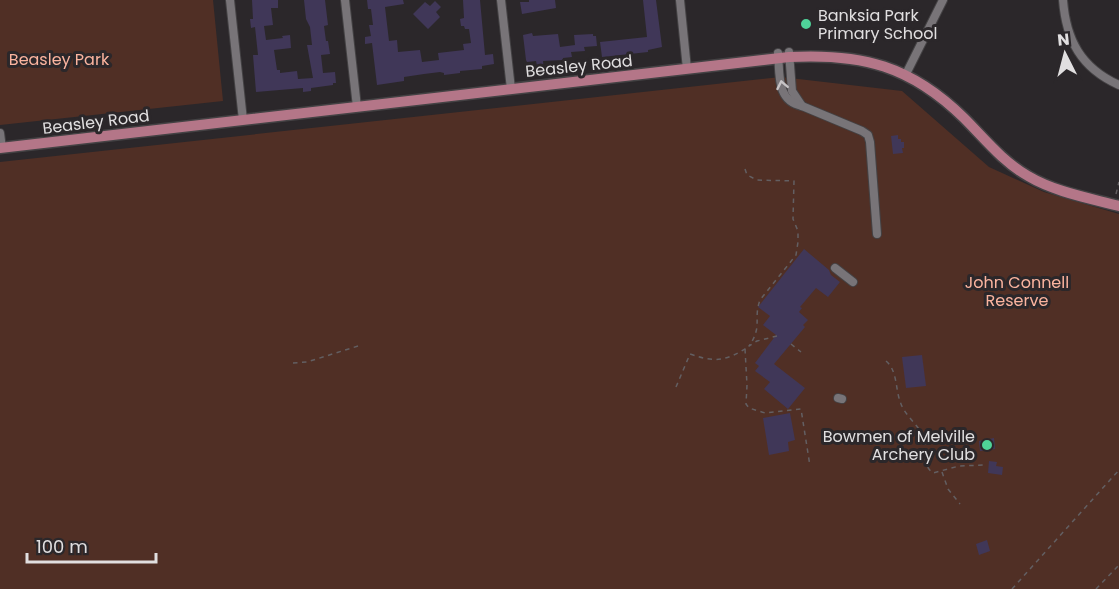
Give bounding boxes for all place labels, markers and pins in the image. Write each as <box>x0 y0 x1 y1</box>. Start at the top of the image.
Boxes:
place label: Banksia Park Primary School <box>818 4 937 45</box>
marker: Banksia Park Primary School <box>799 17 813 31</box>
place label: Bowmen of Melville Archery Club <box>823 425 975 466</box>
marker: Bowmen of Melville Archery Club <box>980 438 994 452</box>

